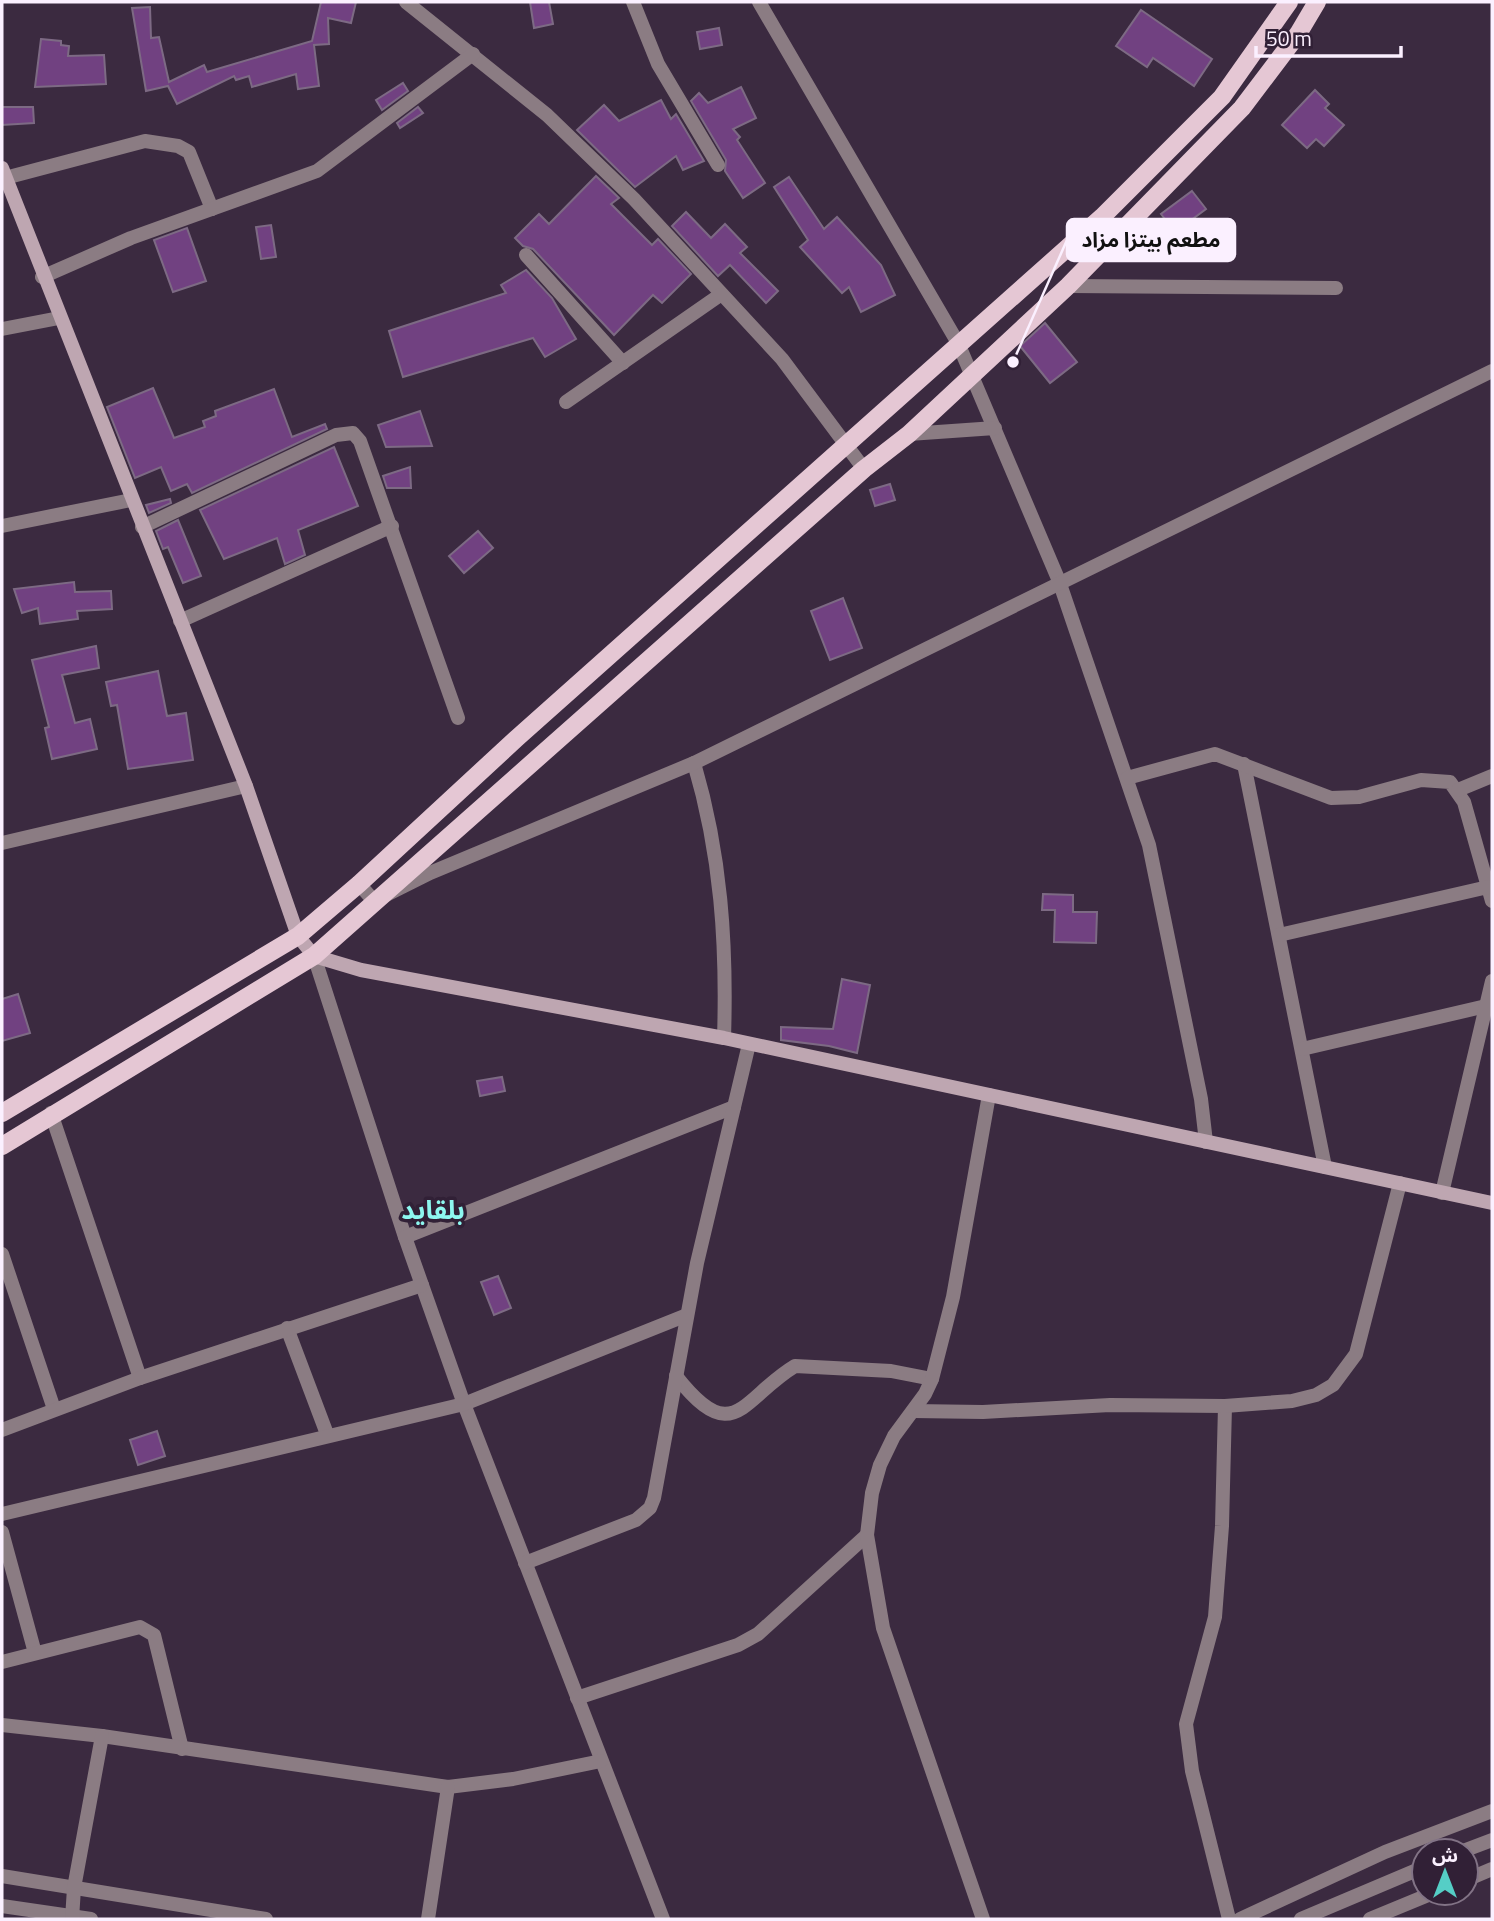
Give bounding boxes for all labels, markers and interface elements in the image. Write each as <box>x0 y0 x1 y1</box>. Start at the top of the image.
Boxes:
scale bar <box>1256 14 1401 58</box>
text: 50 m <box>1266 22 1312 54</box>
callout: مطعم بيتزا مزاد <box>1067 219 1235 261</box>
text: مطعم بيتزا مزاد <box>1081 223 1221 255</box>
district label: بلقايد <box>401 1190 465 1229</box>
north arrow <box>1410 1837 1480 1907</box>
text: ش <box>1432 1840 1458 1869</box>

